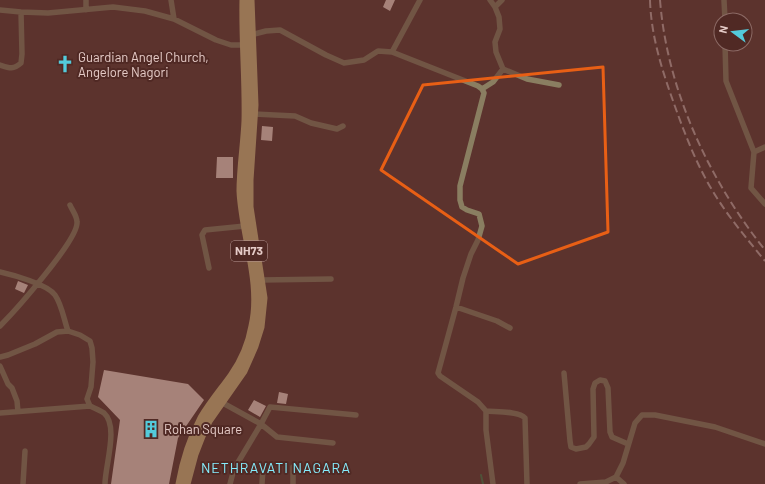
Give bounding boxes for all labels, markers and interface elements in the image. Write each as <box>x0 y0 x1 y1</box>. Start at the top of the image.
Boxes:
north arrow <box>713 12 753 52</box>
text: N <box>716 24 730 35</box>
place label: Guardian Angel Church, Angelore Nagori <box>78 49 209 80</box>
church icon: Guardian Angel Church, Angelore Nagori <box>55 54 75 74</box>
road number: NH73 <box>231 241 267 261</box>
building icon: Rohan Square <box>141 419 161 439</box>
place label: Rohan Square <box>164 421 242 437</box>
district label: NETHRAVATI NAGARA <box>201 459 351 476</box>

